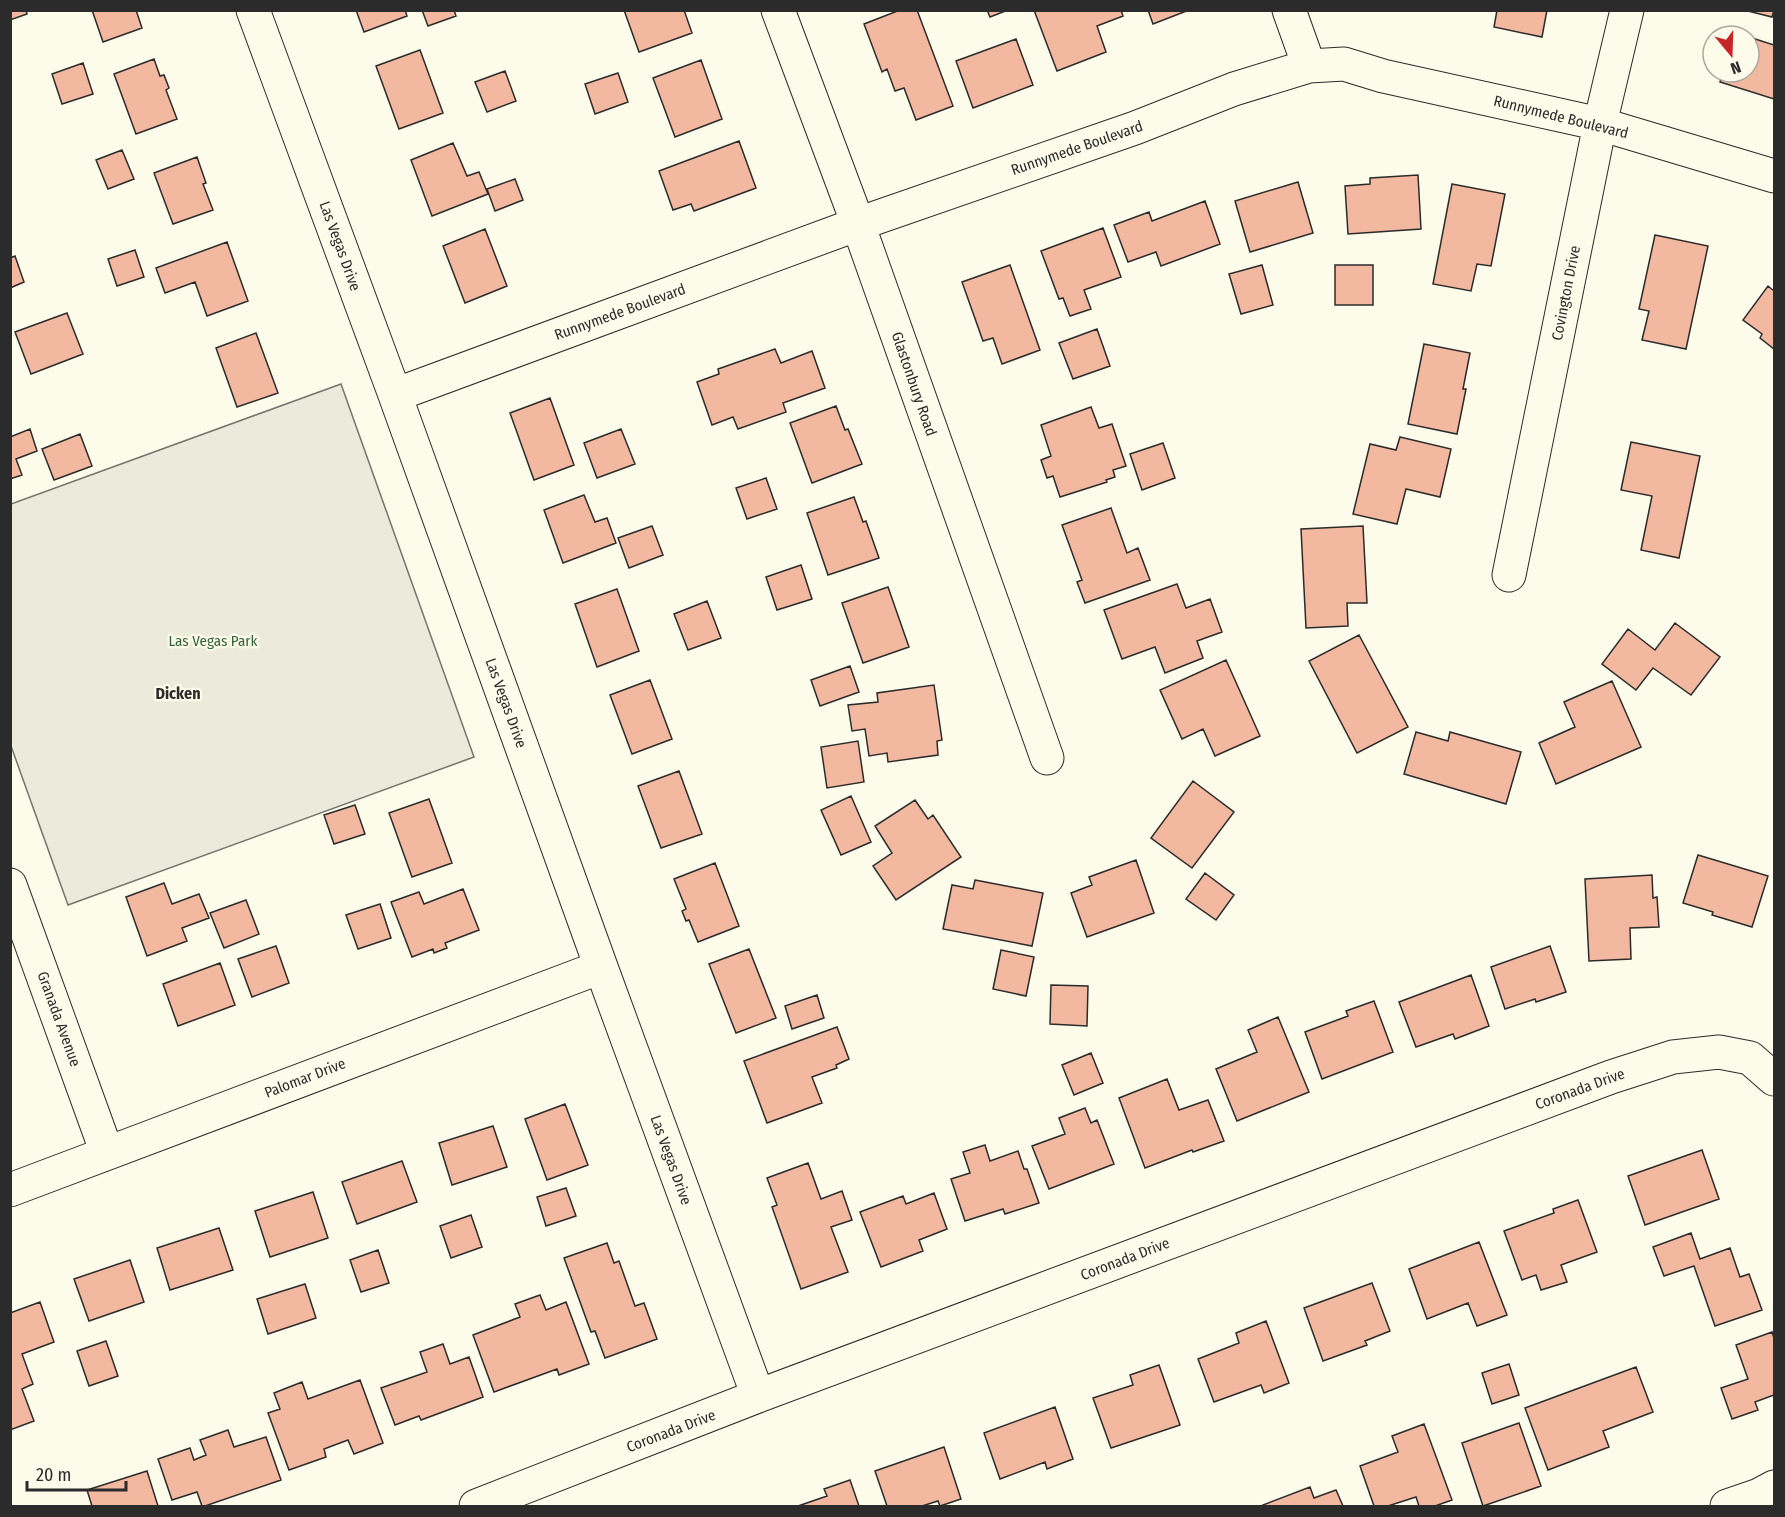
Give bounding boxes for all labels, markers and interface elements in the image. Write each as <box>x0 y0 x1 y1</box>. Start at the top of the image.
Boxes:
north arrow <box>1701 24 1761 84</box>
text: N <box>1728 57 1743 78</box>
street label: Runnymede Boulevard <box>1492 92 1630 142</box>
street label: Runnymede Boulevard <box>1009 117 1145 179</box>
street label: Las Vegas Drive <box>315 199 365 293</box>
street label: Covington Drive <box>1548 244 1584 342</box>
street label: Runnymede Boulevard <box>552 280 688 344</box>
street label: Glastonbury Road <box>888 330 940 438</box>
park label: Las Vegas Park <box>169 632 257 650</box>
street label: Las Vegas Drive <box>481 656 531 750</box>
district label: Dicken <box>155 684 201 703</box>
street label: Granada Avenue <box>33 969 85 1069</box>
street label: Palomar Drive <box>262 1054 348 1102</box>
street label: Coronada Drive <box>1533 1064 1627 1114</box>
street label: Las Vegas Drive <box>646 1113 696 1207</box>
street label: Coronada Drive <box>1078 1234 1172 1284</box>
street label: Coronada Drive <box>624 1406 718 1456</box>
scale bar <box>27 1454 126 1492</box>
text: 20 m <box>36 1464 71 1486</box>

